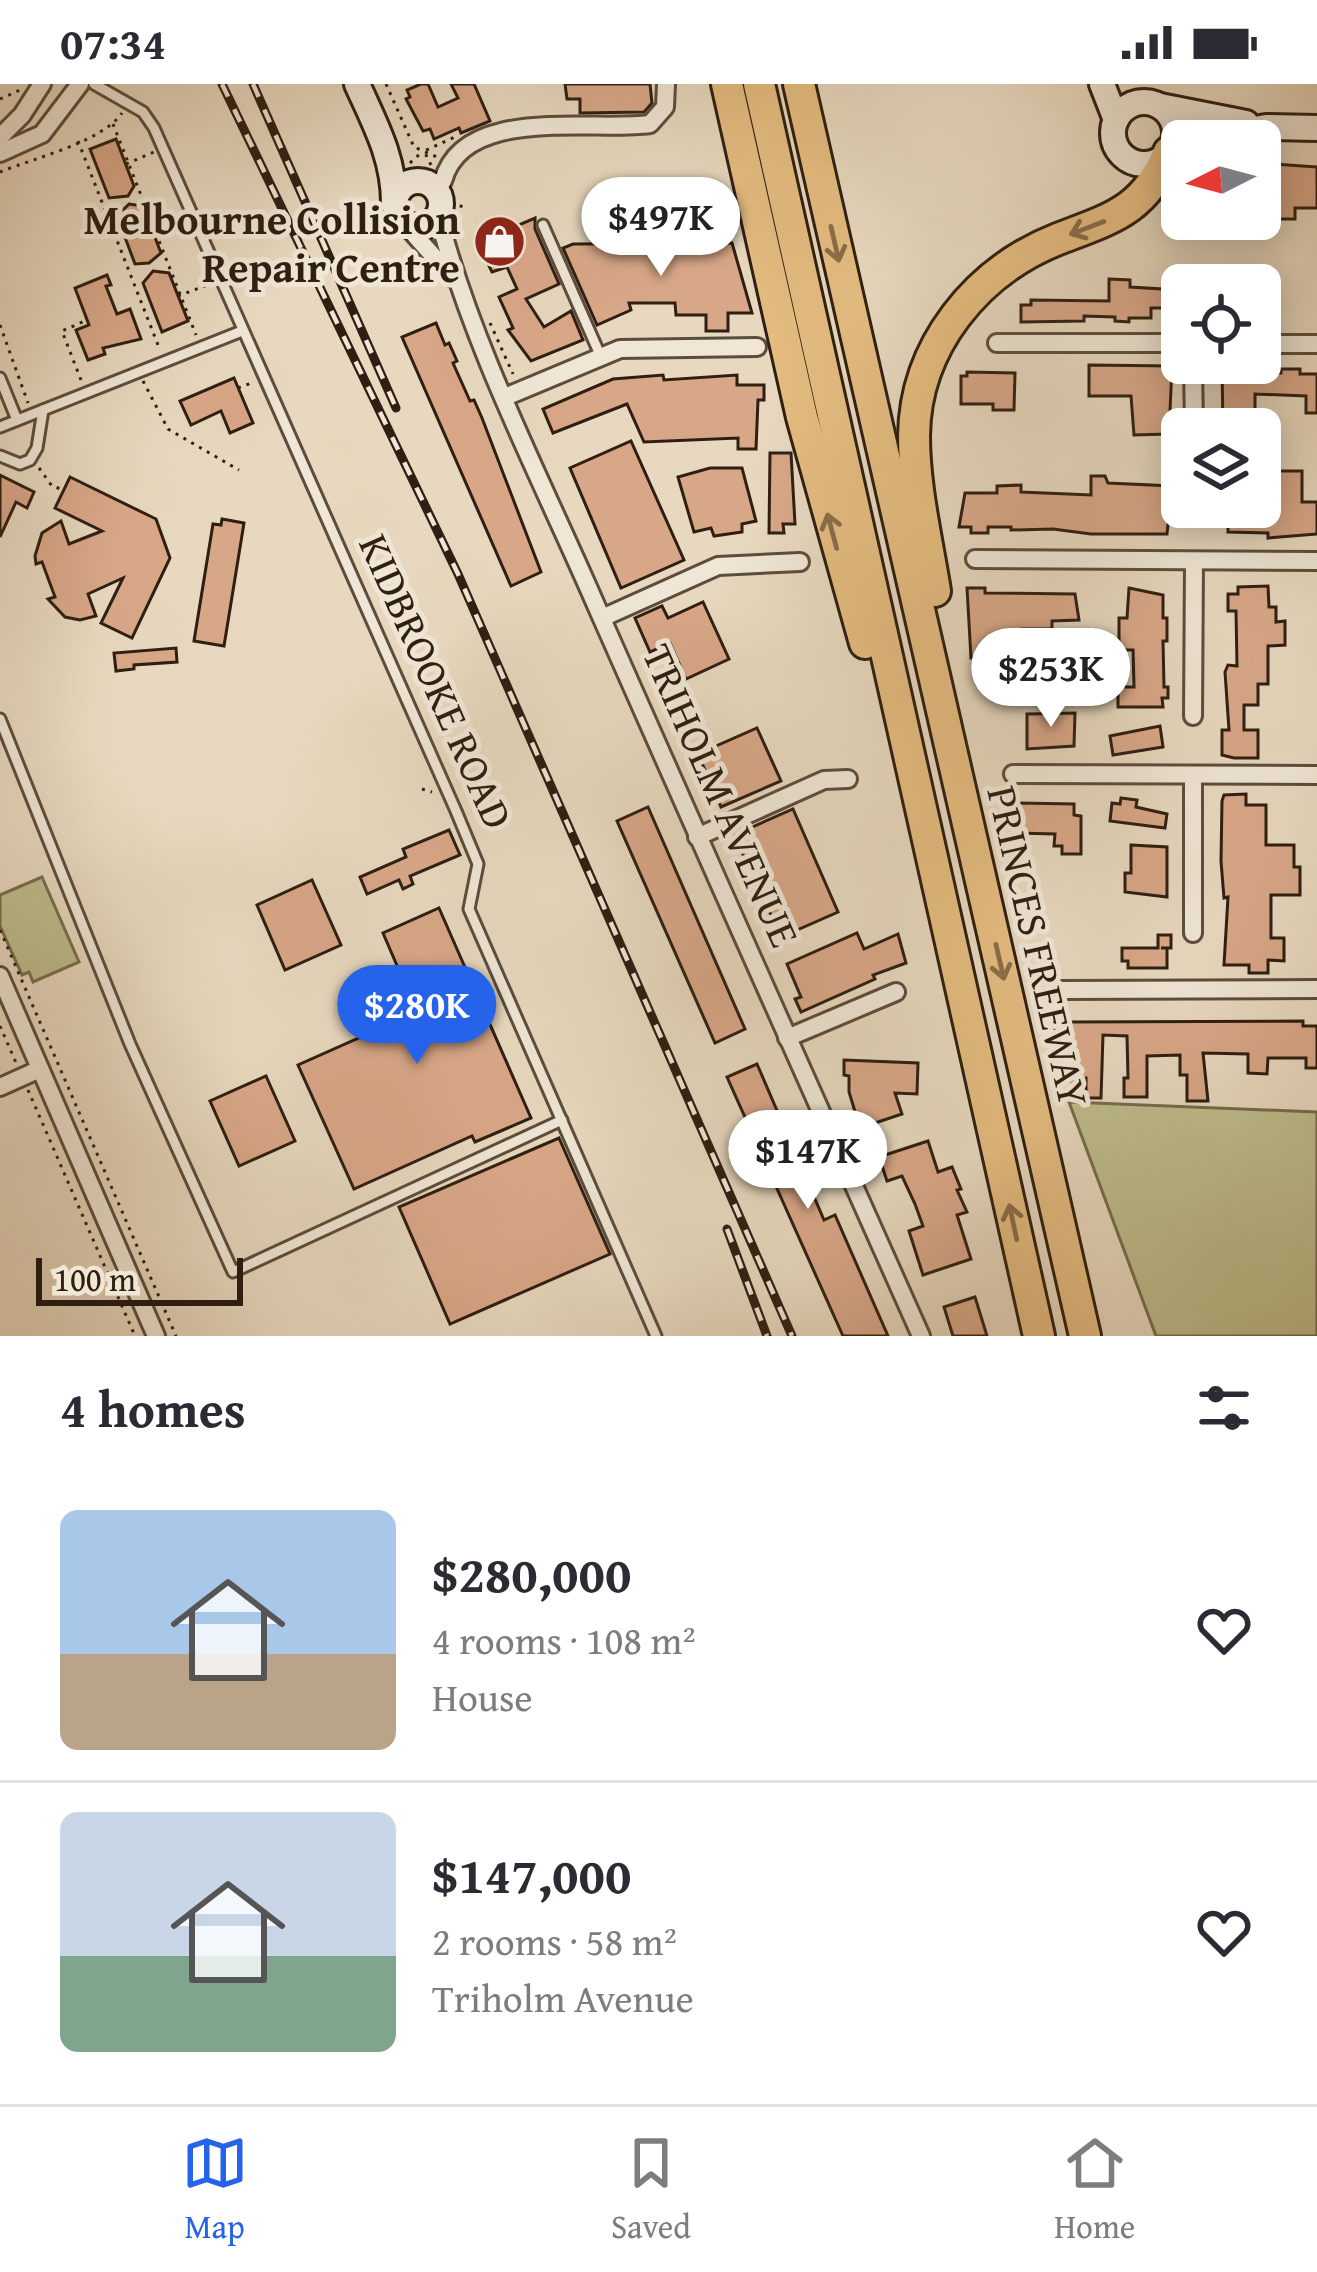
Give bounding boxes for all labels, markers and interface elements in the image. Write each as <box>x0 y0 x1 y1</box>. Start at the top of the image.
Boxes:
text: 07:34 <box>60 10 166 75</box>
north arrow <box>1161 120 1281 240</box>
map controls <box>1161 120 1281 528</box>
pin: $497K <box>577 177 745 279</box>
text: $497K <box>608 187 714 244</box>
place label: Melbourne Collision Repair Centre <box>83 188 460 297</box>
shop icon: Melbourne Collision Repair Centre <box>471 214 527 270</box>
one-way arrow <box>1070 219 1107 241</box>
one-way arrow <box>825 224 848 262</box>
button: locate <box>1161 264 1281 384</box>
button: layers <box>1161 408 1281 528</box>
one-way arrow <box>820 512 842 550</box>
street label: KIDBROOKE ROAD <box>345 524 529 838</box>
pin: $253K <box>967 628 1135 730</box>
street label: TRIHOLM AVENUE <box>628 634 816 956</box>
text: $253K <box>998 638 1104 695</box>
street label: PRINCES FREEWAY <box>972 780 1106 1112</box>
one-way arrow <box>989 942 1012 980</box>
pin: $280K <box>333 965 501 1067</box>
text: $280K <box>364 975 470 1032</box>
pin: $147K <box>724 1110 892 1212</box>
text: $147K <box>755 1120 861 1177</box>
one-way arrow <box>1001 1203 1024 1241</box>
scale bar <box>36 1252 243 1305</box>
text: 100 m <box>54 1255 136 1303</box>
text: 4 homes <box>60 1371 246 1446</box>
icon: filters <box>1191 1375 1257 1441</box>
text: $280,000 <box>432 1536 631 1611</box>
icon: home <box>156 1558 300 1702</box>
icon: heart <box>1191 1597 1257 1663</box>
text: 4 rooms · 108 m² <box>432 1611 696 1668</box>
text: House <box>432 1668 533 1725</box>
text: $147,000 <box>432 1837 631 1912</box>
icon: home <box>156 1860 300 2004</box>
icon: heart <box>1191 1899 1257 1965</box>
text: 2 rooms · 58 m² <box>432 1912 677 1969</box>
text: Triholm Avenue <box>432 1969 694 2026</box>
tab: Map <box>182 2130 248 2250</box>
tab: Saved <box>611 2130 691 2250</box>
tab: Home <box>1054 2130 1135 2250</box>

